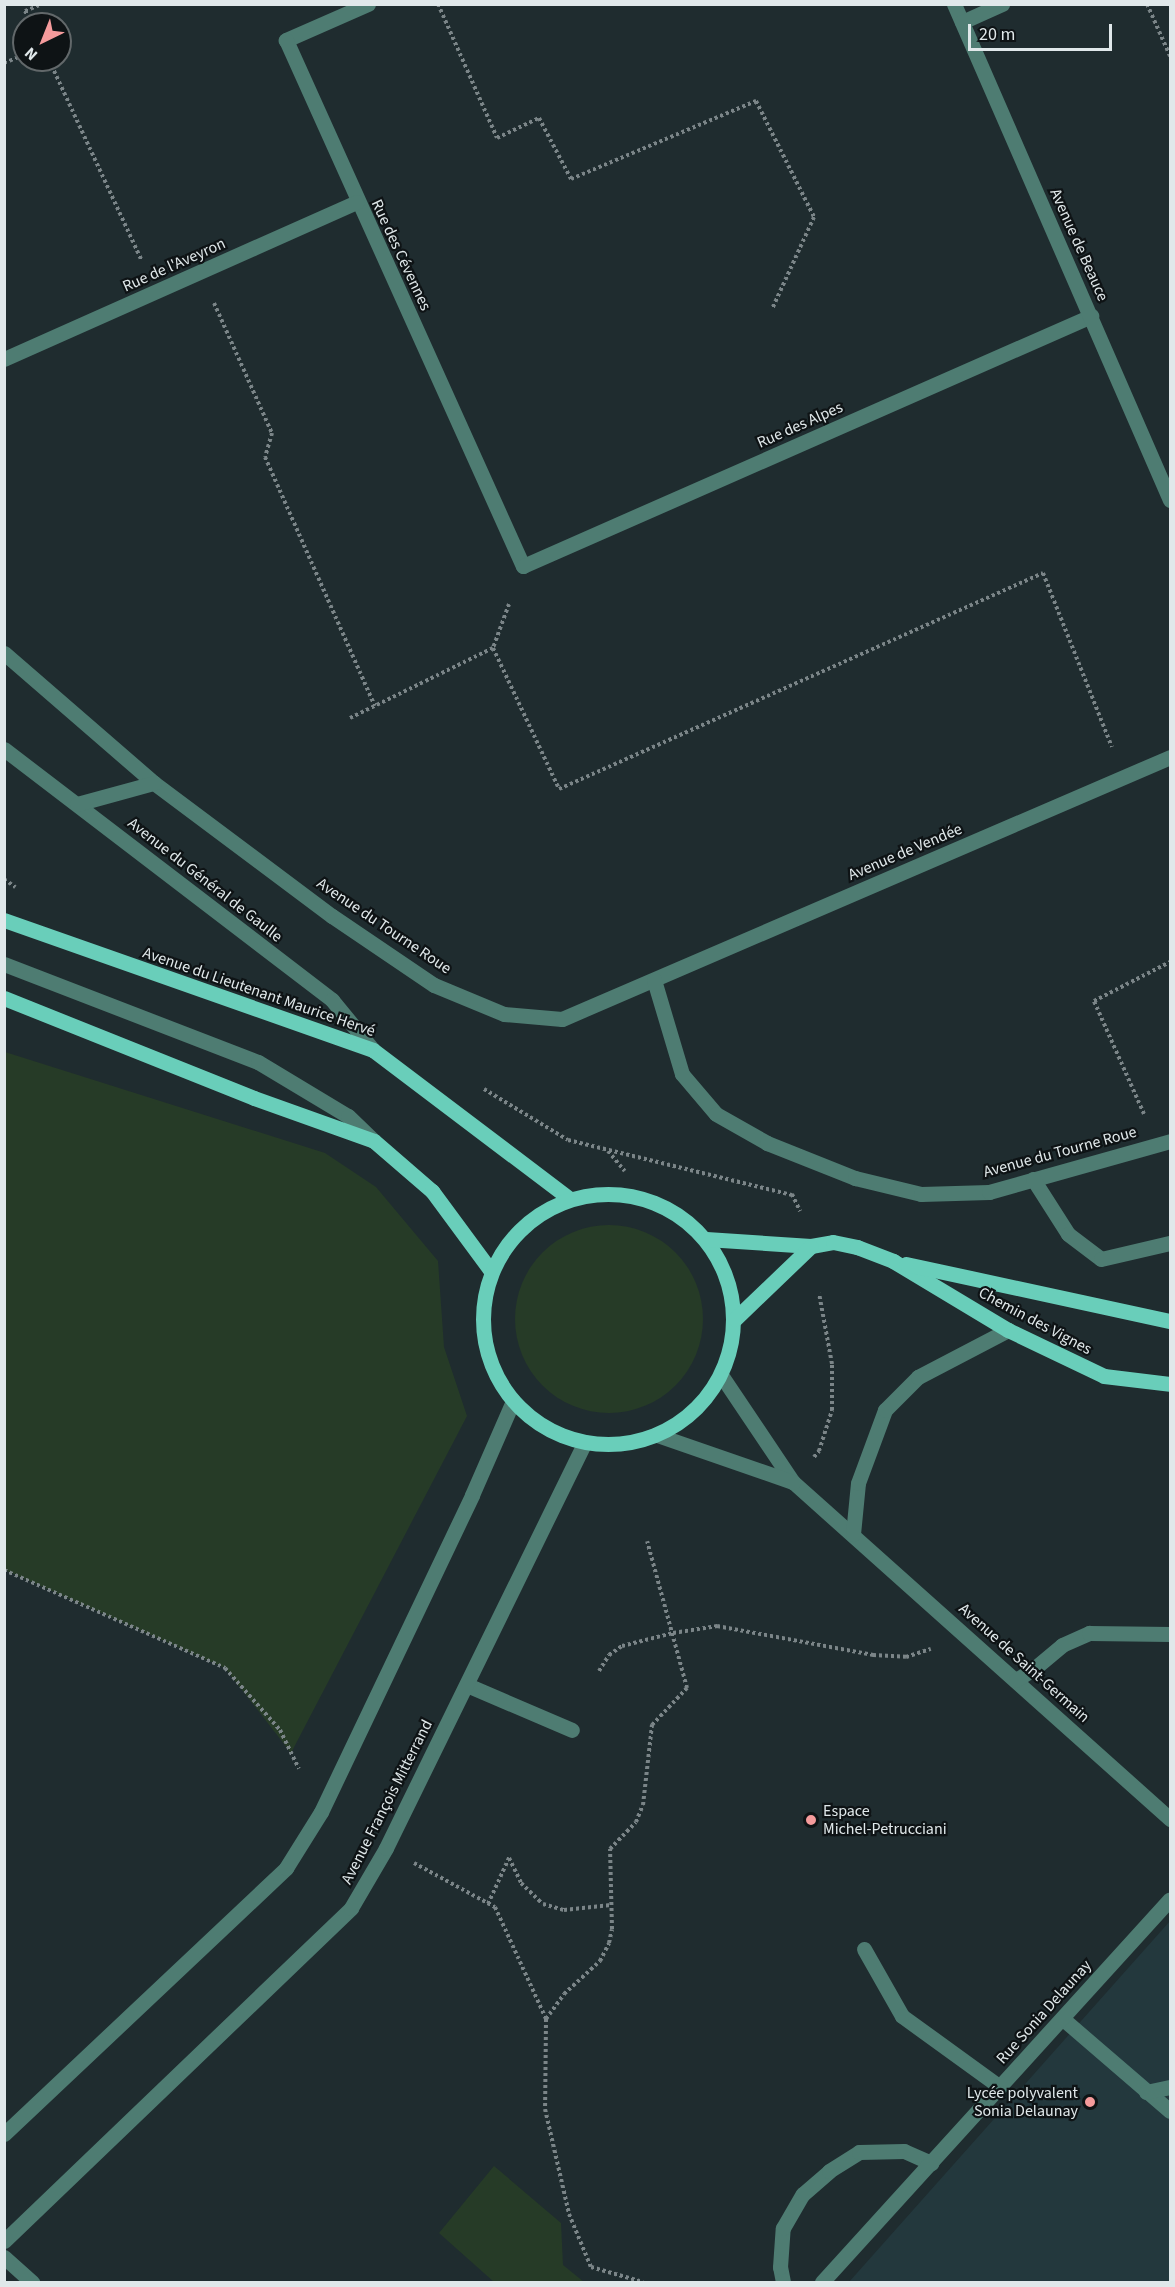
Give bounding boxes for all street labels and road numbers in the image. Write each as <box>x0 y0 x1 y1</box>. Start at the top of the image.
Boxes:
street label: Avenue de Beauce <box>1046 186 1112 304</box>
street label: Rue des Cévennes <box>367 196 435 314</box>
street label: Rue de l'Aveyron <box>120 234 228 296</box>
street label: Rue des Alpes <box>754 398 846 452</box>
street label: Avenue du Général de Gaulle <box>124 814 286 946</box>
street label: Avenue de Vendée <box>845 819 965 885</box>
street label: Avenue du Tourne Roue <box>313 874 455 978</box>
street label: Avenue du Lieutenant Maurice Hervé <box>140 943 378 1041</box>
street label: Avenue du Tourne Roue <box>981 1122 1139 1182</box>
street label: Chemin des Vignes <box>975 1283 1095 1359</box>
street label: Avenue de Saint-Germain <box>955 1599 1093 1727</box>
street label: Avenue François Mitterrand <box>337 1717 437 1887</box>
street label: Rue Sonia Delaunay <box>992 1956 1096 2068</box>

